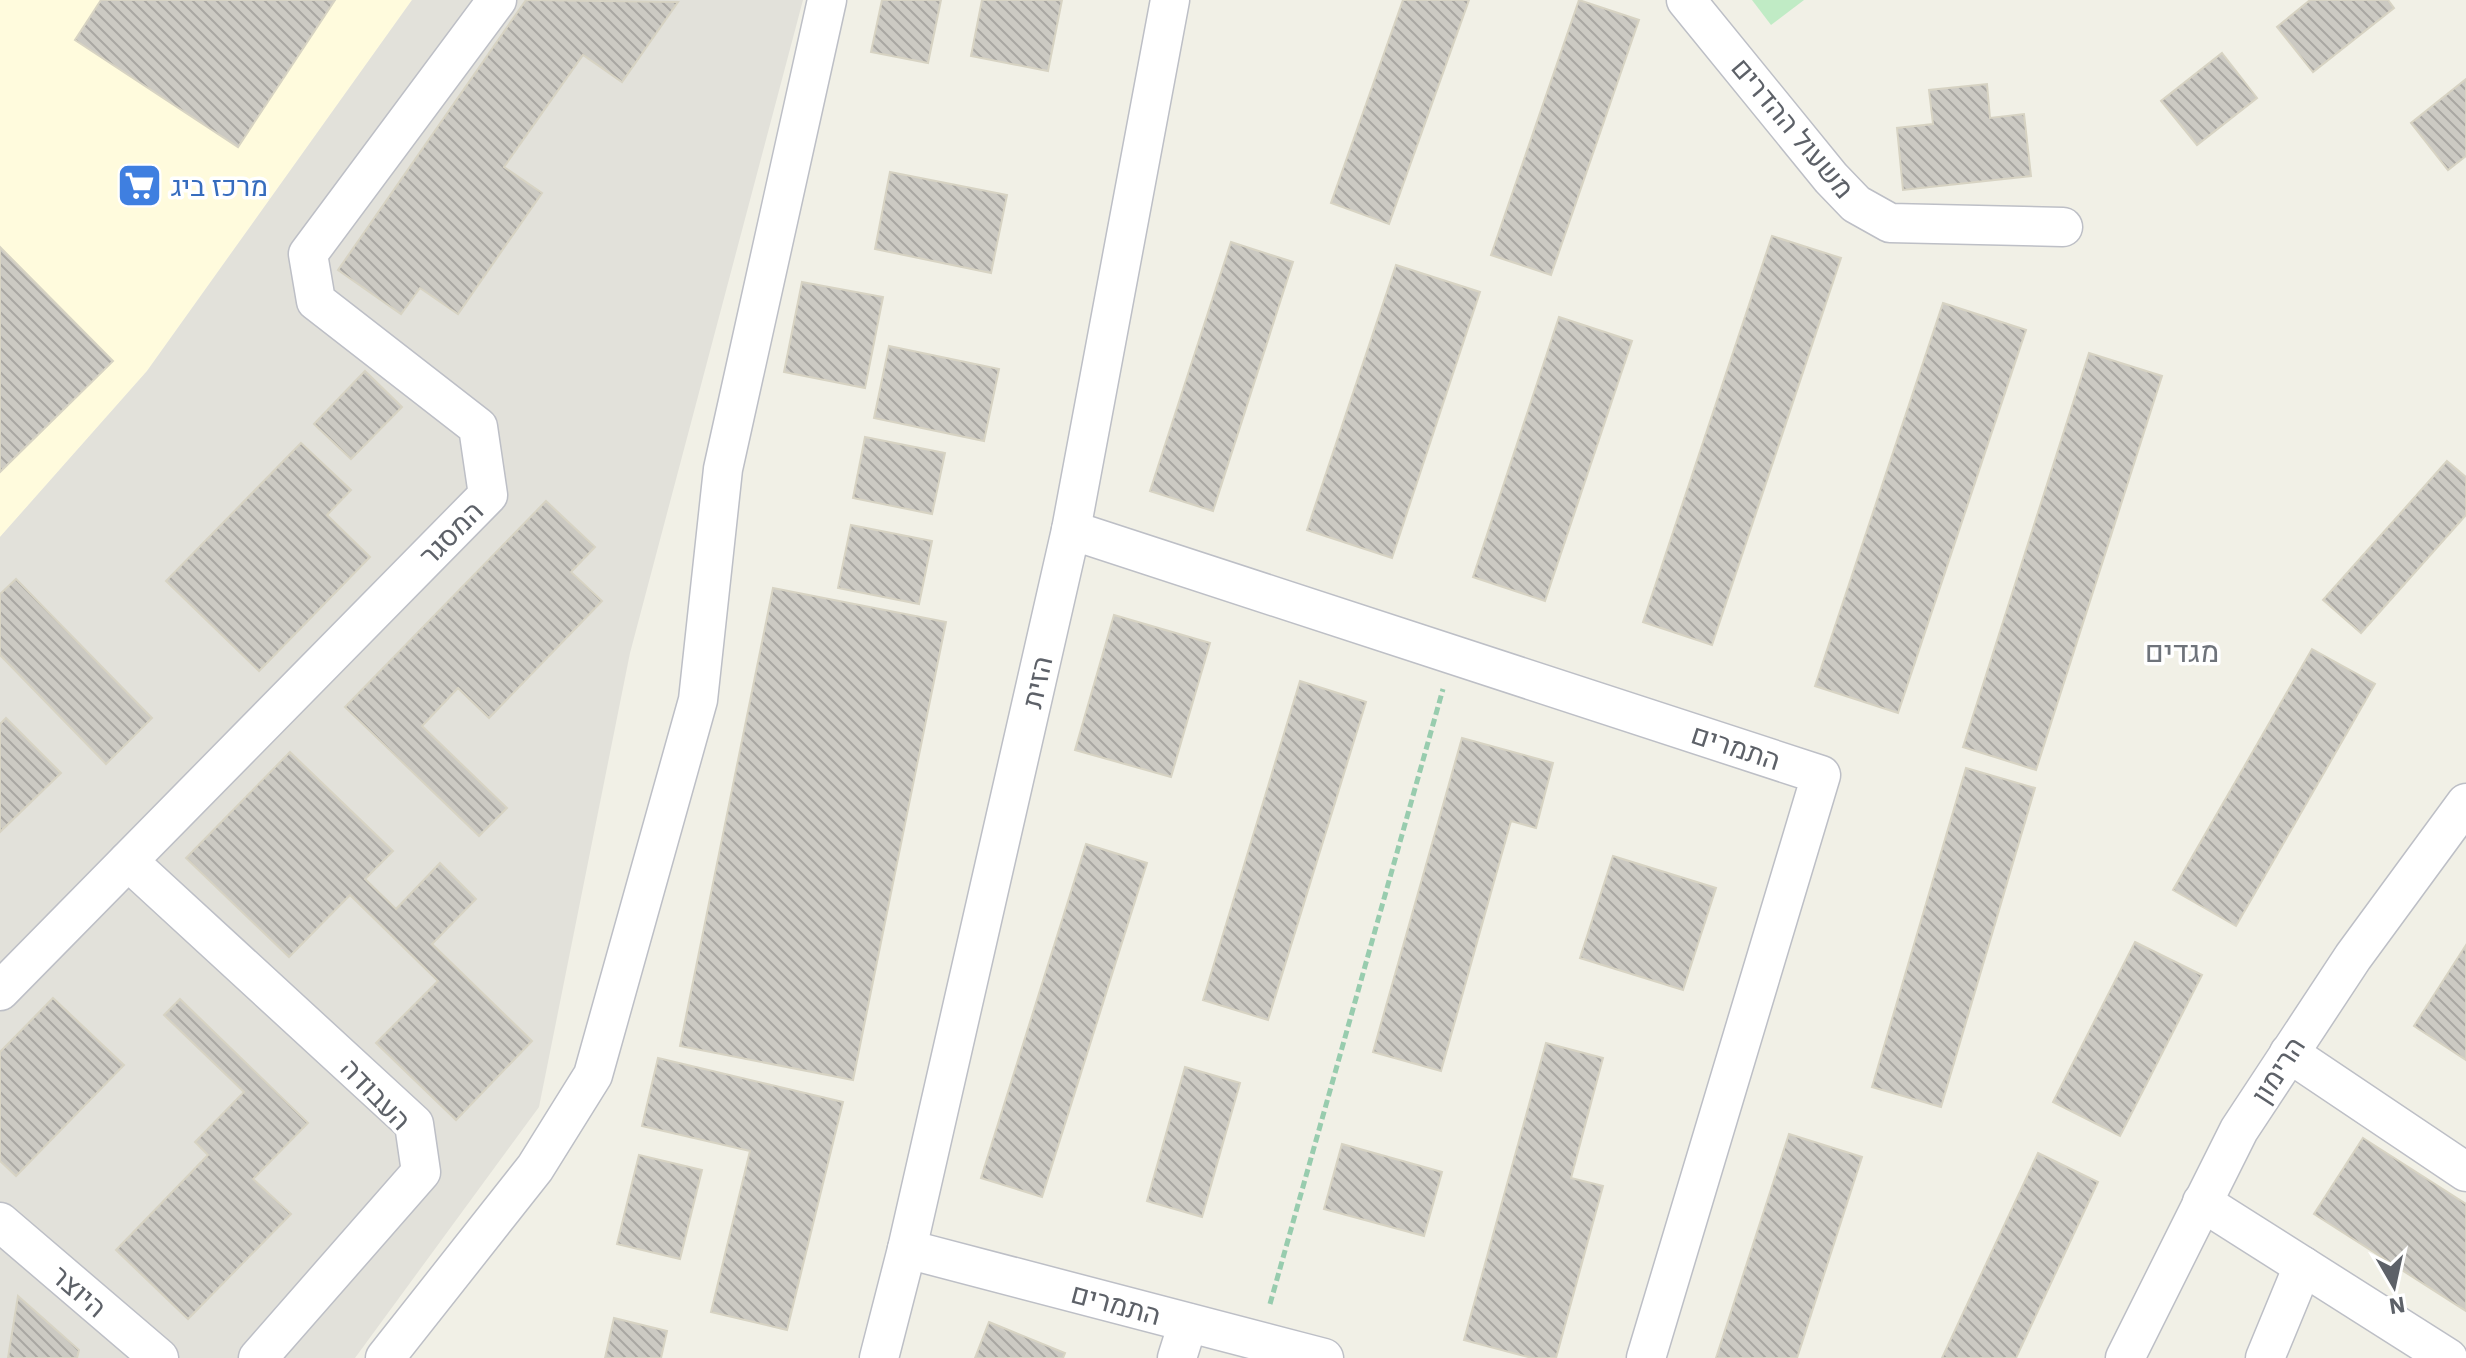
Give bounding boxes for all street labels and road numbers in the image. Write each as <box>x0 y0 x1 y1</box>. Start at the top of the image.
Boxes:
street label: משעול ההדרים <box>1724 50 1863 206</box>
street label: המסגר <box>410 492 491 573</box>
street label: הזית <box>1013 652 1060 712</box>
street label: התמרים <box>1687 715 1785 778</box>
street label: הרימון <box>2242 1029 2313 1110</box>
street label: העבודה <box>333 1050 420 1138</box>
street label: היוצר <box>44 1256 115 1325</box>
street label: התמרים <box>1067 1274 1165 1333</box>

